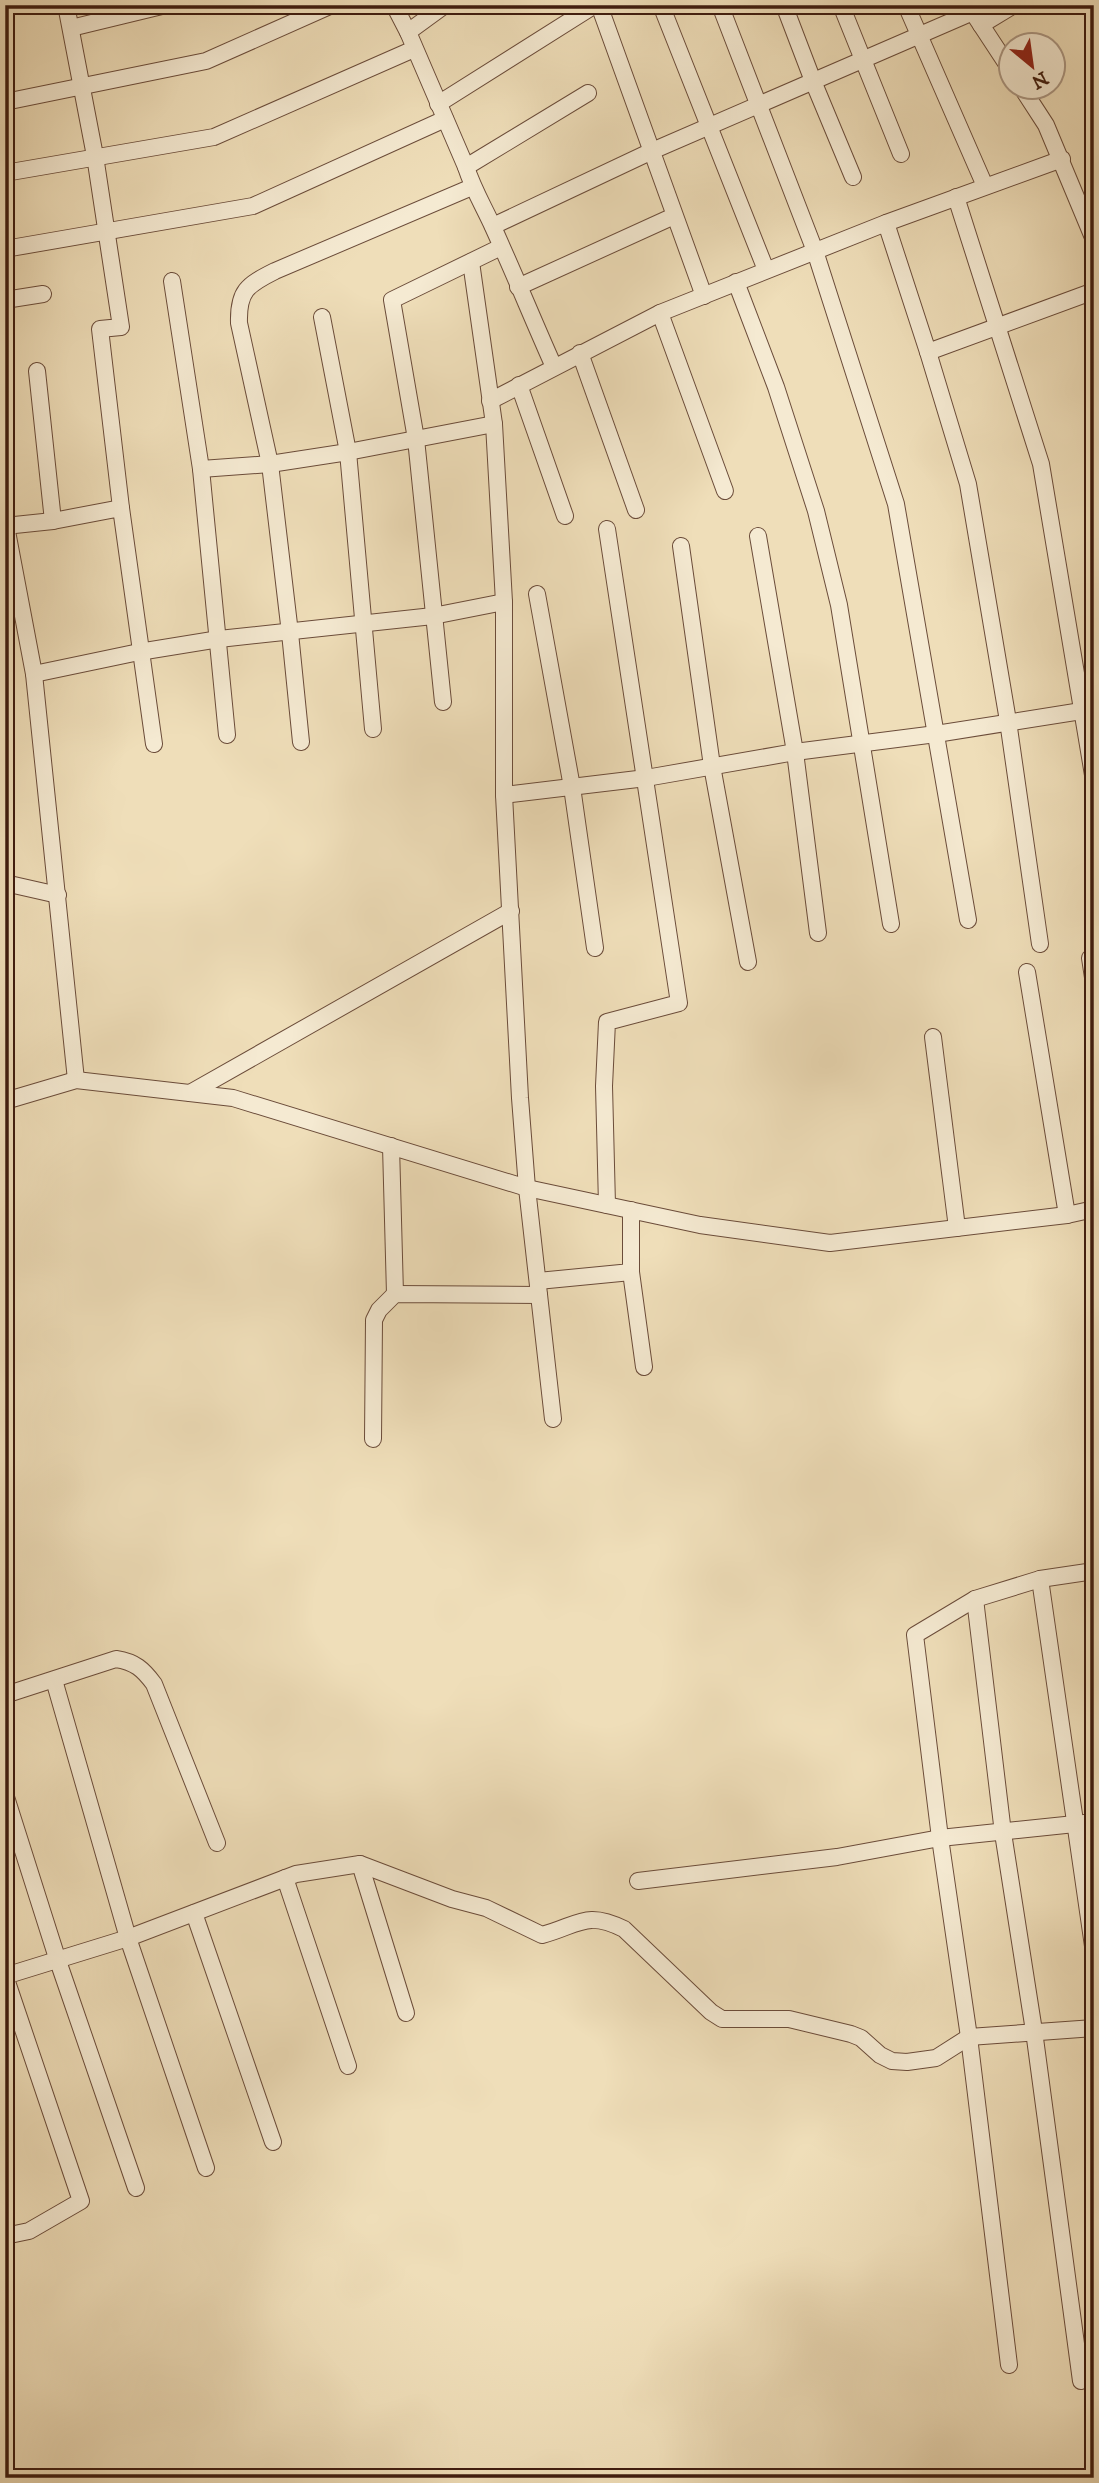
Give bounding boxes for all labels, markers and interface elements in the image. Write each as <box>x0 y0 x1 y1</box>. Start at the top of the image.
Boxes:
north arrow <box>998 32 1068 102</box>
text: N <box>1027 66 1052 94</box>

